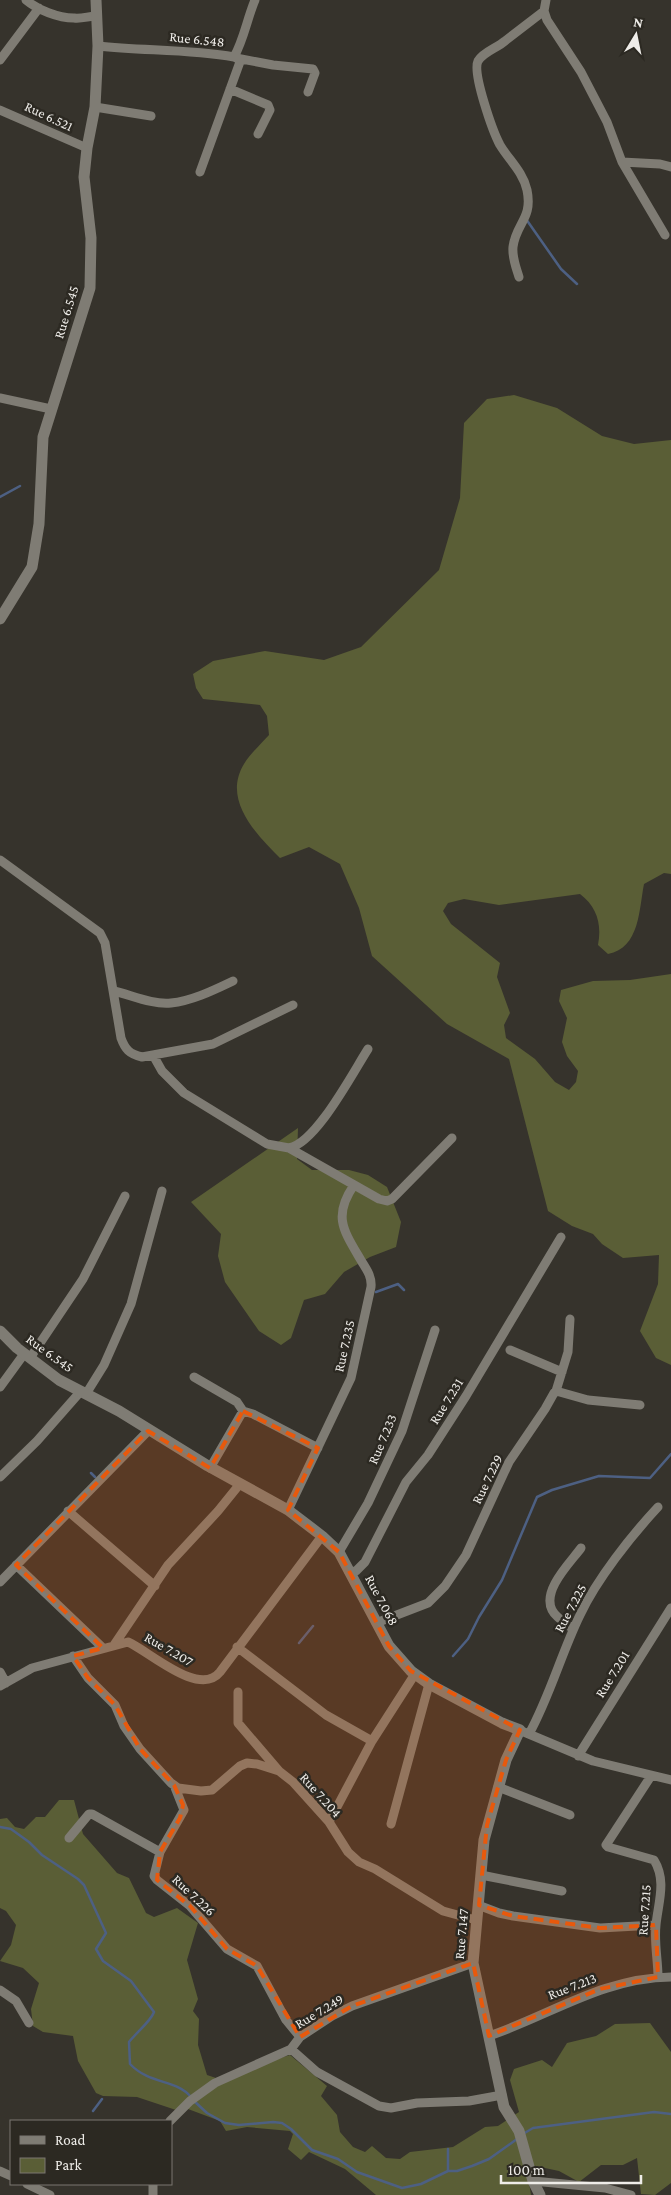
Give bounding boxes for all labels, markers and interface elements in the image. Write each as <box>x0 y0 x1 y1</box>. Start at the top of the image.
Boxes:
north arrow <box>611 10 661 60</box>
text: N <box>632 13 645 31</box>
street label: Rue 6.548 <box>169 28 225 50</box>
street label: Rue 6.521 <box>22 98 76 134</box>
street label: Rue 6.545 <box>50 284 82 340</box>
street label: Rue 7.235 <box>330 1319 358 1373</box>
street label: Rue 6.545 <box>23 1331 77 1375</box>
street label: Rue 7.231 <box>426 1375 466 1427</box>
street label: Rue 7.233 <box>364 1412 400 1466</box>
street label: Rue 7.229 <box>468 1452 506 1506</box>
street label: Rue 7.068 <box>362 1572 402 1628</box>
street label: Rue 7.225 <box>551 1581 589 1635</box>
street label: Rue 7.207 <box>142 1629 197 1670</box>
street label: Rue 7.201 <box>591 1647 633 1700</box>
street label: Rue 7.204 <box>297 1769 345 1821</box>
street label: Rue 7.226 <box>169 1871 219 1919</box>
street label: Rue 7.215 <box>634 1884 654 1936</box>
street label: Rue 7.147 <box>451 1907 471 1960</box>
street label: Rue 7.213 <box>545 1969 599 2003</box>
street label: Rue 7.249 <box>292 1990 346 2032</box>
legend <box>10 2120 172 2185</box>
text: Road <box>55 2132 86 2148</box>
scale bar <box>501 2152 641 2184</box>
text: Park <box>55 2157 82 2173</box>
text: 100 m <box>508 2162 545 2178</box>

